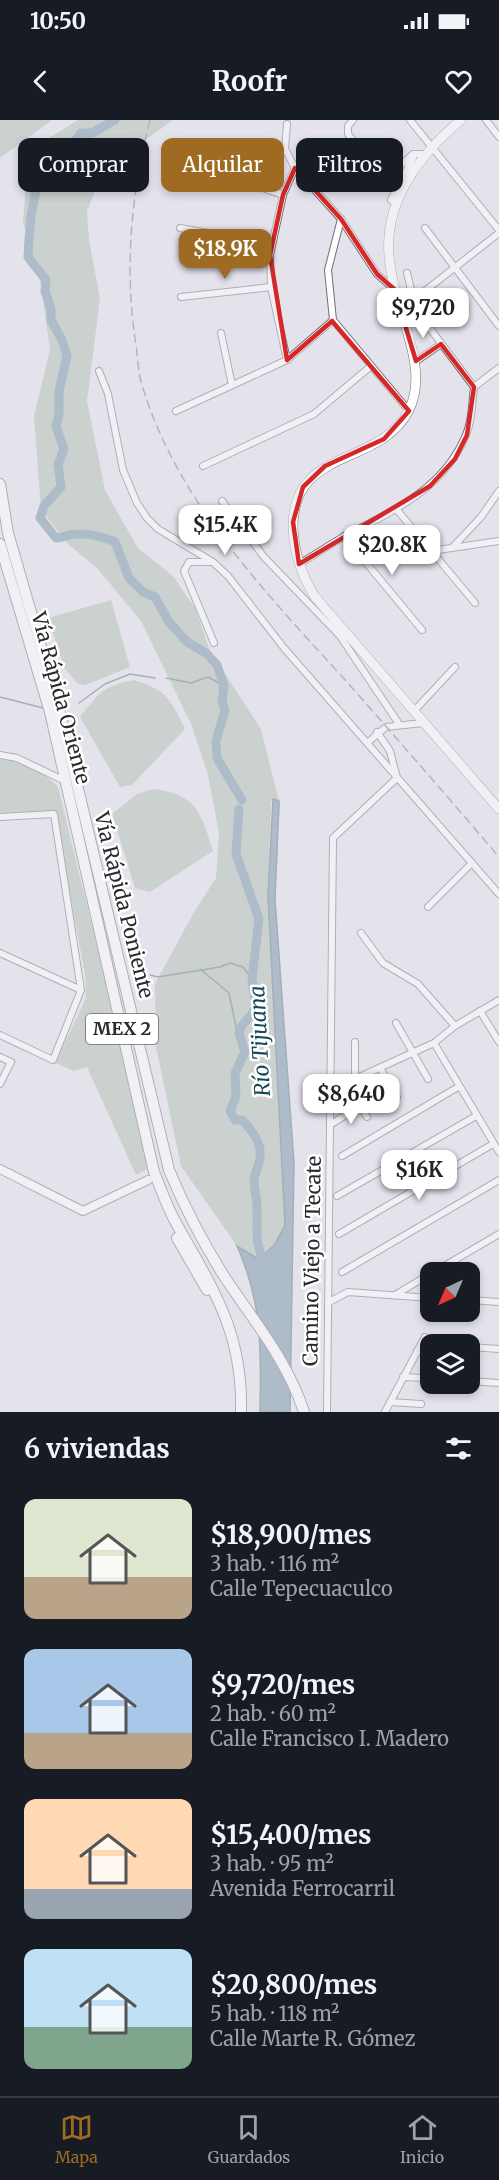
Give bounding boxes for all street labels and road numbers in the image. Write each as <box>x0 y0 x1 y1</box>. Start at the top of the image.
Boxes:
street label: Vía Rápida Oriente <box>26 608 96 787</box>
street label: Vía Rápida Poniente <box>89 808 160 1000</box>
road number: MEX 2 <box>86 1014 158 1044</box>
street label: Camino Viejo a Tecate <box>297 1156 326 1366</box>

